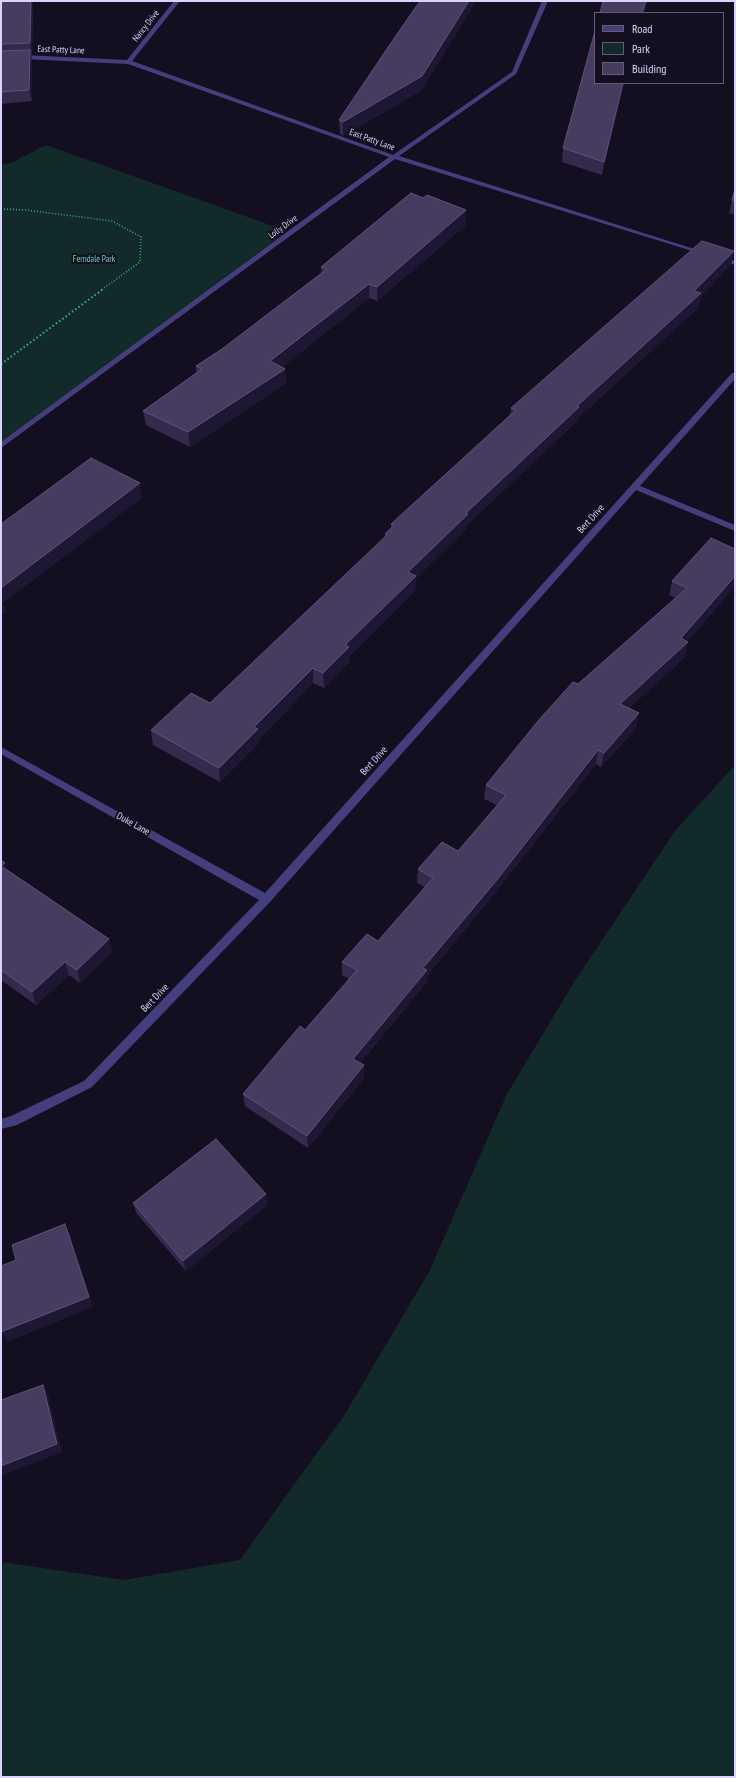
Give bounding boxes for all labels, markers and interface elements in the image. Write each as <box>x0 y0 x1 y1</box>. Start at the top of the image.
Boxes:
street label: Nancy Drive <box>130 8 162 44</box>
legend <box>594 12 724 84</box>
text: Road <box>632 21 652 36</box>
text: Park <box>632 41 650 56</box>
street label: East Patty Lane <box>37 44 85 56</box>
text: Building <box>632 61 667 76</box>
street label: East Patty Lane <box>348 127 396 153</box>
street label: Lolly Drive <box>266 213 300 241</box>
park label: Ferndale Park <box>73 254 115 264</box>
street label: Bert Drive <box>575 502 607 536</box>
street label: Bert Drive <box>358 744 390 778</box>
street label: Duke Lane <box>114 810 152 838</box>
street label: Bert Drive <box>139 981 171 1015</box>

